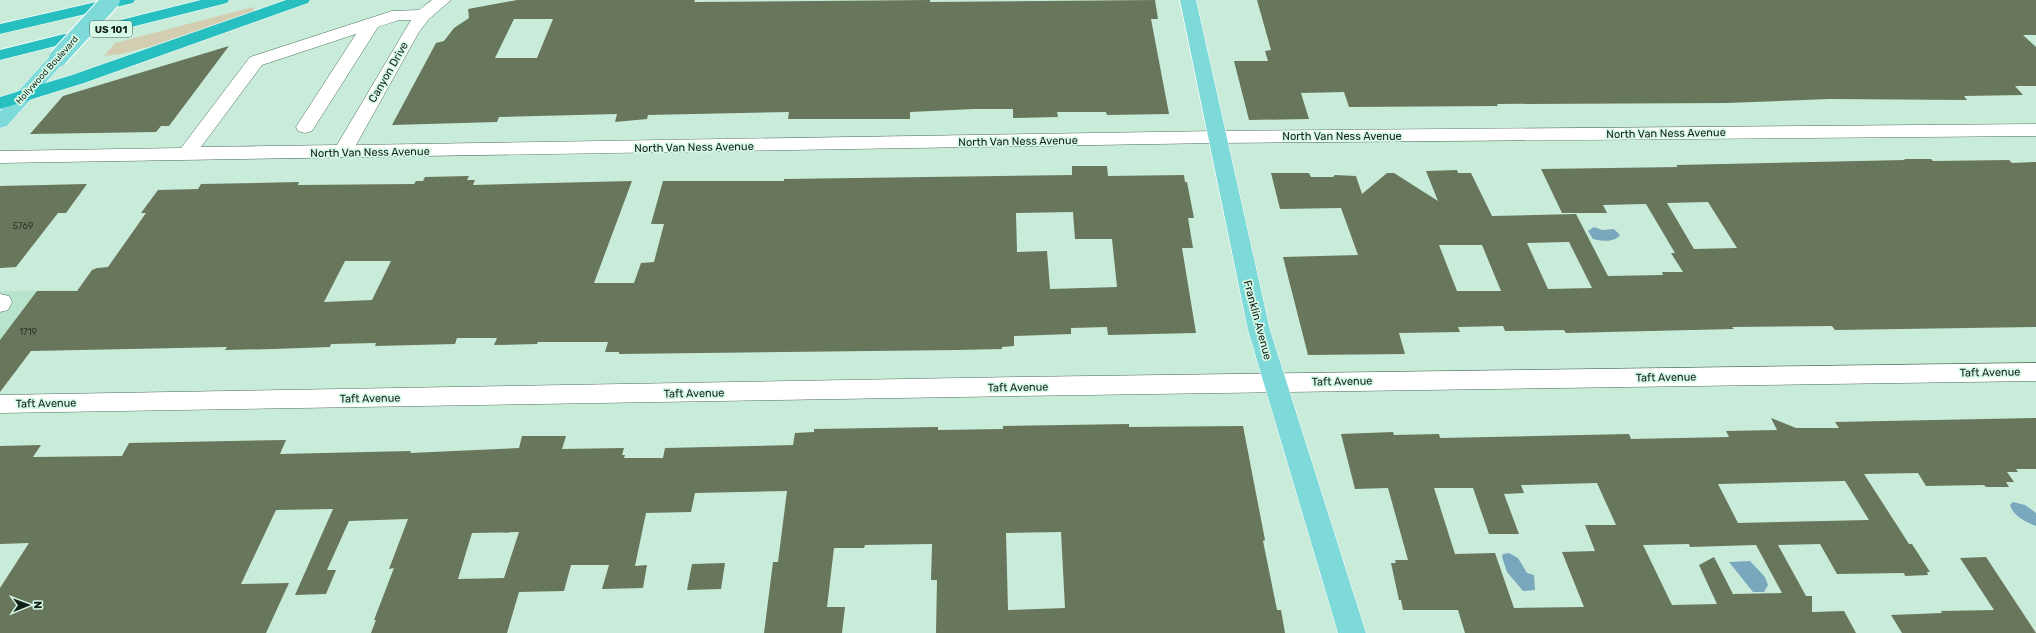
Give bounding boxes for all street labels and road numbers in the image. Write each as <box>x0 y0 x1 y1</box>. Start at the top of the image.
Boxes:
road number: US 101 <box>90 21 132 37</box>
street label: Hollywood Boulevard <box>14 34 80 106</box>
street label: Canyon Drive <box>366 40 411 105</box>
street label: North Van Ness Avenue <box>1606 126 1726 141</box>
street label: North Van Ness Avenue <box>1282 130 1402 143</box>
street label: North Van Ness Avenue <box>958 134 1078 149</box>
street label: North Van Ness Avenue <box>634 140 754 155</box>
street label: North Van Ness Avenue <box>310 145 430 160</box>
street label: Franklin Avenue <box>1241 279 1274 361</box>
street label: Taft Avenue <box>1959 365 2021 380</box>
street label: Taft Avenue <box>1635 370 1697 385</box>
street label: Taft Avenue <box>1311 374 1373 389</box>
street label: Taft Avenue <box>987 380 1049 395</box>
street label: Taft Avenue <box>663 386 725 401</box>
street label: Taft Avenue <box>339 391 401 406</box>
street label: Taft Avenue <box>15 396 77 411</box>

